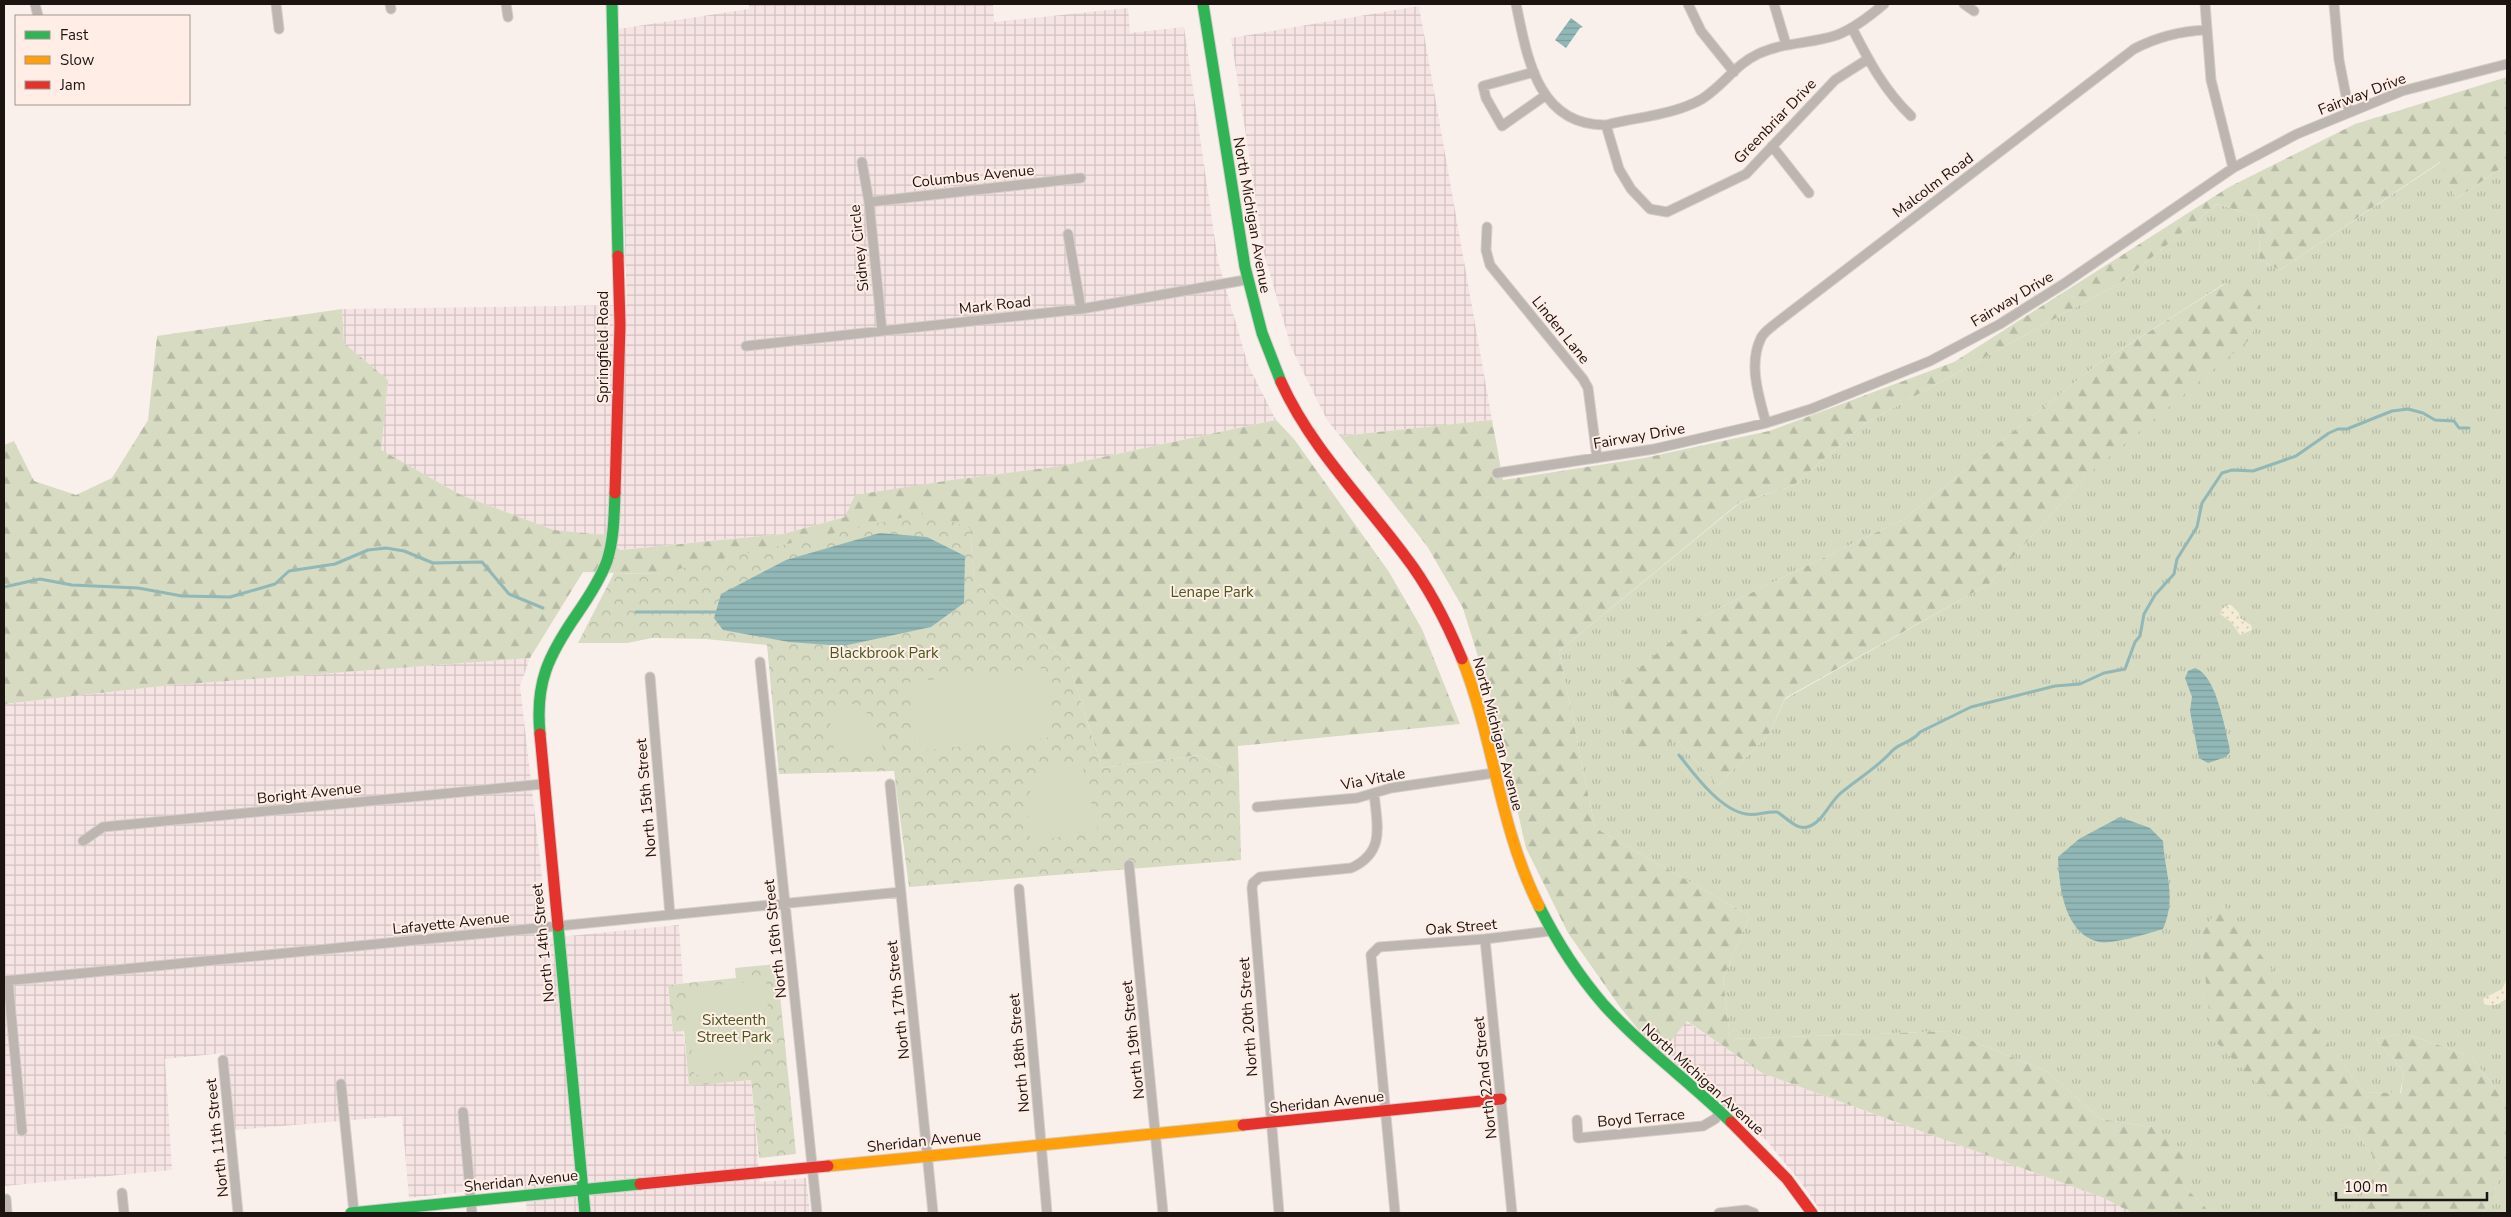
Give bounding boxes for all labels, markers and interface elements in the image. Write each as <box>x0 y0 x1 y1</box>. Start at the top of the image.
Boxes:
legend <box>15 15 190 105</box>
text: Fast <box>60 25 89 45</box>
text: Slow <box>60 50 95 70</box>
street label: Fairway Drive <box>2315 68 2409 120</box>
street label: Greenbriar Drive <box>1729 74 1821 168</box>
text: Jam <box>59 75 86 95</box>
street label: North Michigan Avenue <box>1228 135 1276 295</box>
street label: Malcolm Road <box>1889 148 1977 222</box>
street label: Columbus Avenue <box>911 160 1035 192</box>
street label: Sidney Circle <box>844 203 874 293</box>
street label: Fairway Drive <box>1967 267 2057 331</box>
street label: Springfield Road <box>593 291 613 403</box>
street label: Mark Road <box>958 291 1032 319</box>
street label: Linden Lane <box>1527 292 1595 368</box>
street label: Fairway Drive <box>1592 418 1686 454</box>
park label: Lenape Park <box>1170 582 1254 602</box>
park label: Blackbrook Park <box>830 643 939 663</box>
street label: North Michigan Avenue <box>1468 655 1528 813</box>
street label: North 15th Street <box>631 737 661 858</box>
street label: Via Vitale <box>1338 763 1407 795</box>
street label: Boright Avenue <box>256 778 362 808</box>
street label: North 16th Street <box>759 878 791 999</box>
street label: North 14th Street <box>527 882 559 1003</box>
street label: Lafayette Avenue <box>391 907 511 939</box>
street label: Oak Street <box>1424 914 1498 940</box>
street label: North 17th Street <box>882 939 914 1060</box>
street label: North 20th Street <box>1234 956 1262 1077</box>
street label: North 19th Street <box>1117 979 1149 1100</box>
street label: North 18th Street <box>1004 992 1034 1113</box>
park label: Sixteenth Street Park <box>697 1010 772 1047</box>
street label: North 22nd Street <box>1469 1015 1501 1140</box>
street label: North Michigan Avenue <box>1638 1019 1769 1139</box>
street label: North 11th Street <box>201 1077 233 1198</box>
street label: Sheridan Avenue <box>1269 1086 1385 1118</box>
street label: Boyd Terrace <box>1596 1104 1686 1132</box>
street label: Sheridan Avenue <box>866 1125 982 1157</box>
street label: Sheridan Avenue <box>463 1165 579 1197</box>
scale bar <box>2336 1170 2487 1202</box>
text: 100 m <box>2344 1177 2388 1197</box>

